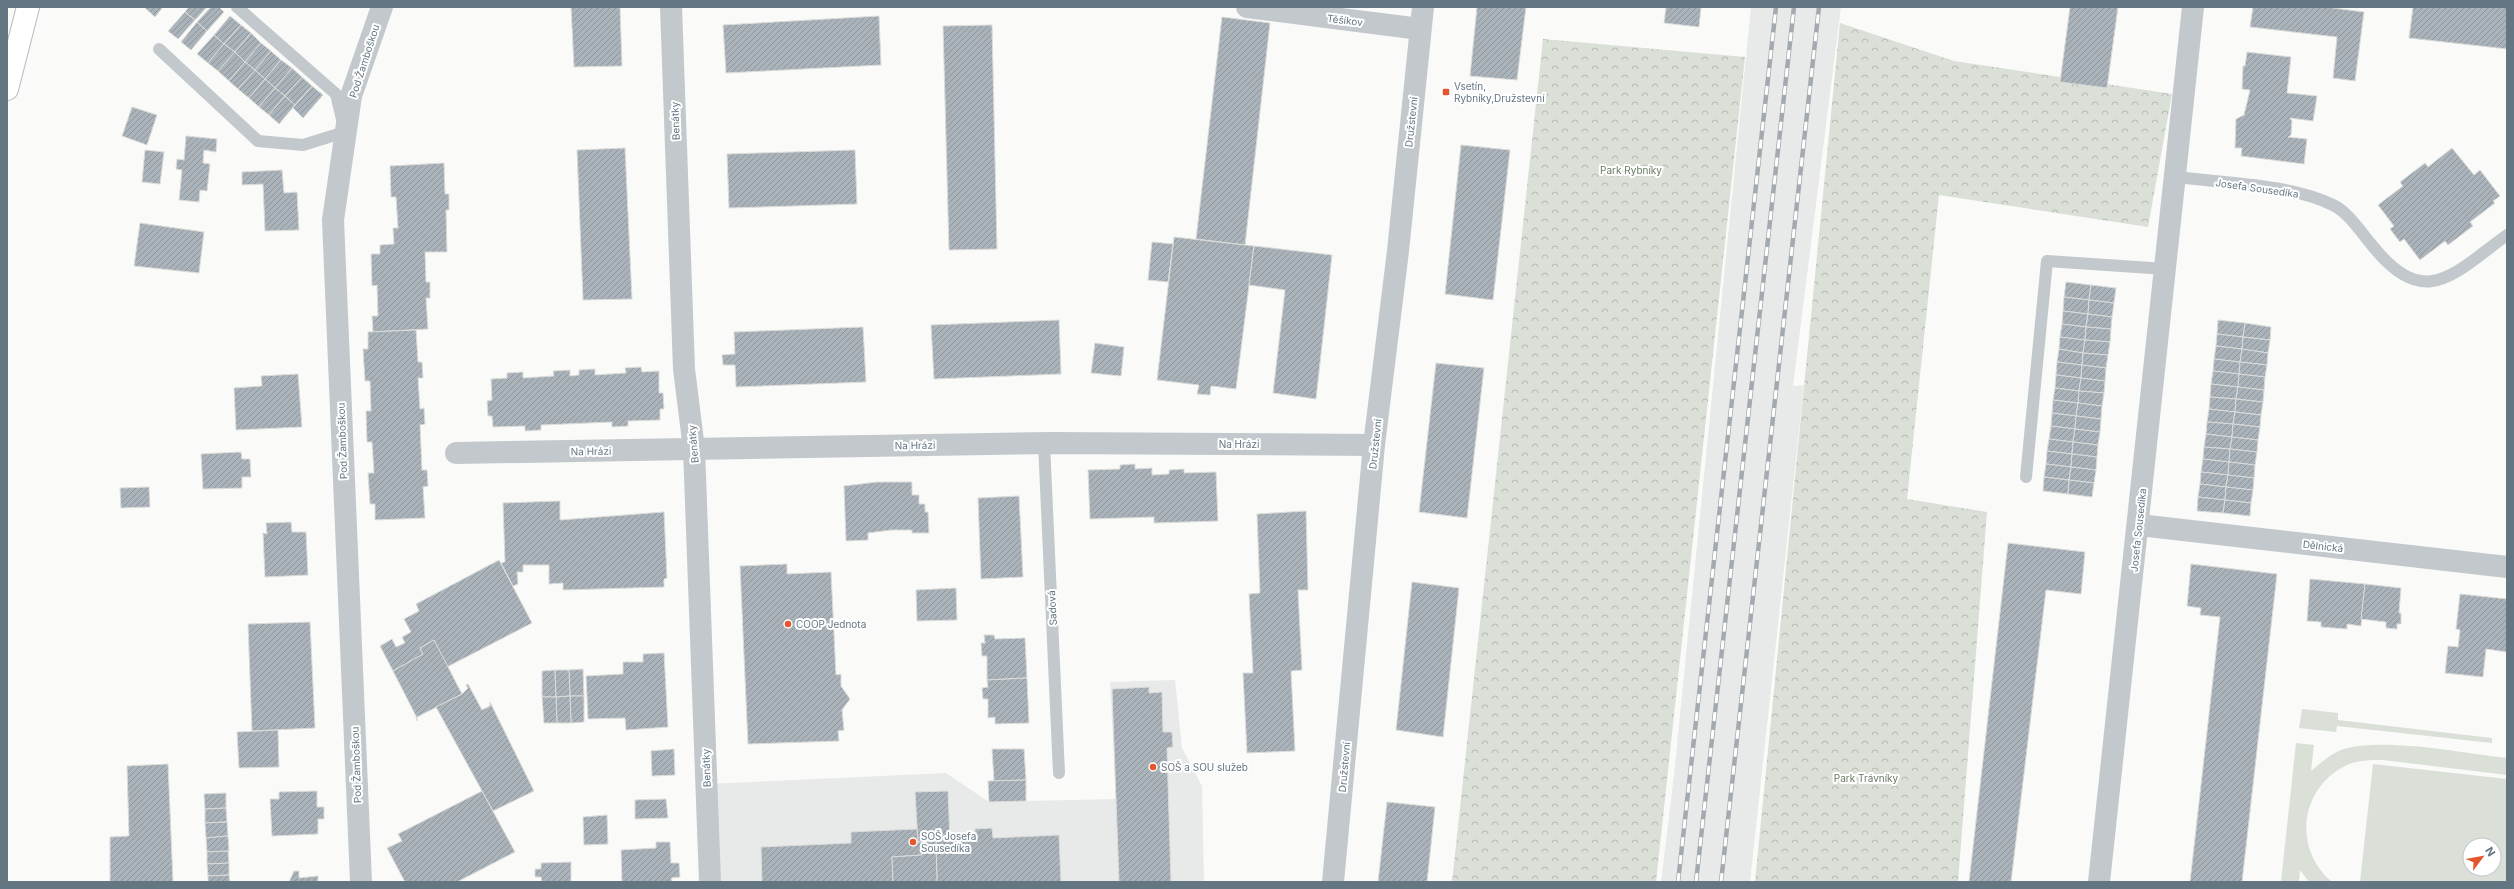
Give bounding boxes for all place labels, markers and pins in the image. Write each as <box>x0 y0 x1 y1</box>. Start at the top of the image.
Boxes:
place label: Vsetín, Rybníky,Družstevní <box>1454 80 1545 104</box>
marker: Vsetín, Rybníky,Družstevní <box>1441 87 1451 97</box>
place label: COOP Jednota <box>796 618 866 630</box>
marker: COOP Jednota <box>783 619 793 629</box>
place label: SOŠ a SOU služeb <box>1161 761 1248 773</box>
marker: SOŠ a SOU služeb <box>1148 762 1158 772</box>
place label: SOŠ Josefa Sousedíka <box>921 830 976 854</box>
marker: SOŠ Josefa Sousedíka <box>908 837 918 847</box>

